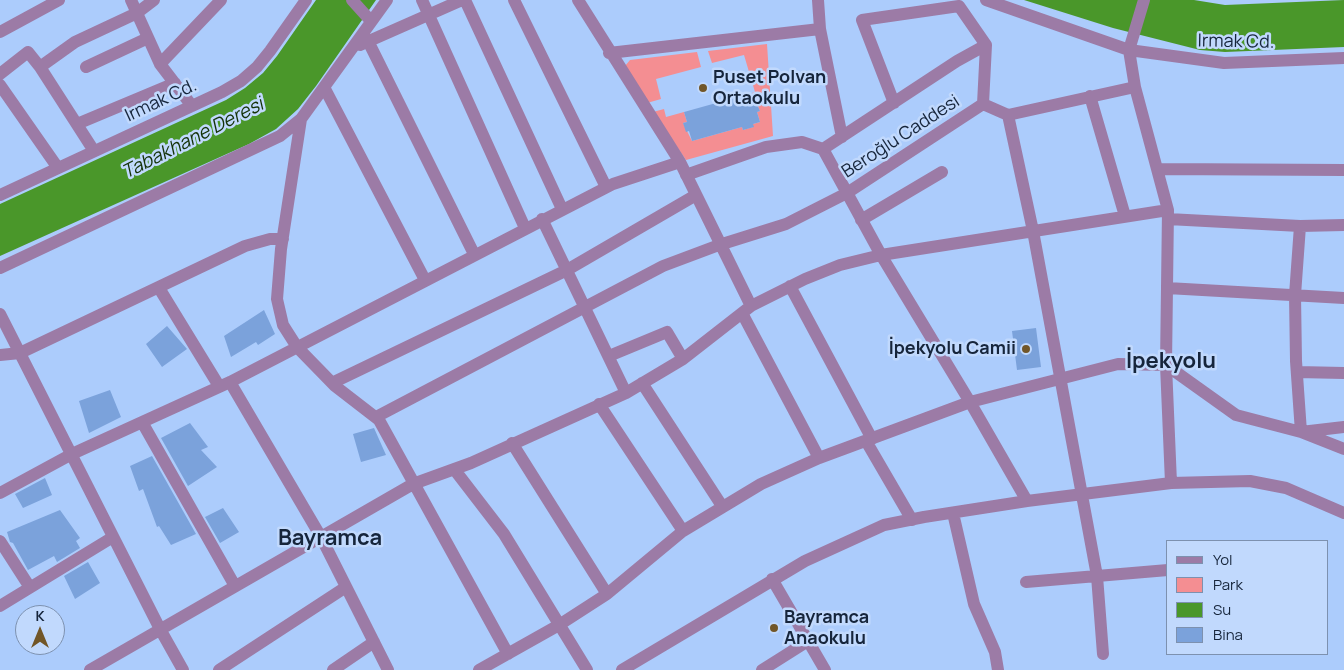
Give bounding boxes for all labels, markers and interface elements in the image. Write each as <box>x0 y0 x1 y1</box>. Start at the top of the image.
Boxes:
street label: Irmak Cd. <box>1198 31 1274 53</box>
place label: Puset Polvan Ortaokulu <box>713 67 826 110</box>
street label: Irmak Cd. <box>122 75 200 127</box>
marker: Puset Polvan Ortaokulu <box>697 82 709 94</box>
street label: Beroğlu Caddesi <box>838 91 964 183</box>
water label: Tabakhane Deresi <box>118 93 268 185</box>
place label: İpekyolu Camii <box>889 338 1016 360</box>
marker: İpekyolu Camii <box>1020 343 1032 355</box>
district label: İpekyolu <box>1126 349 1216 375</box>
district label: Bayramca <box>278 526 382 552</box>
legend <box>1166 540 1329 655</box>
text: Yol <box>1213 549 1233 570</box>
text: Park <box>1213 574 1243 595</box>
text: Su <box>1213 599 1231 620</box>
north arrow <box>15 605 65 655</box>
text: K <box>35 606 45 625</box>
place label: Bayramca Anaokulu <box>784 607 869 650</box>
marker: Bayramca Anaokulu <box>768 622 780 634</box>
text: Bina <box>1213 624 1243 645</box>

